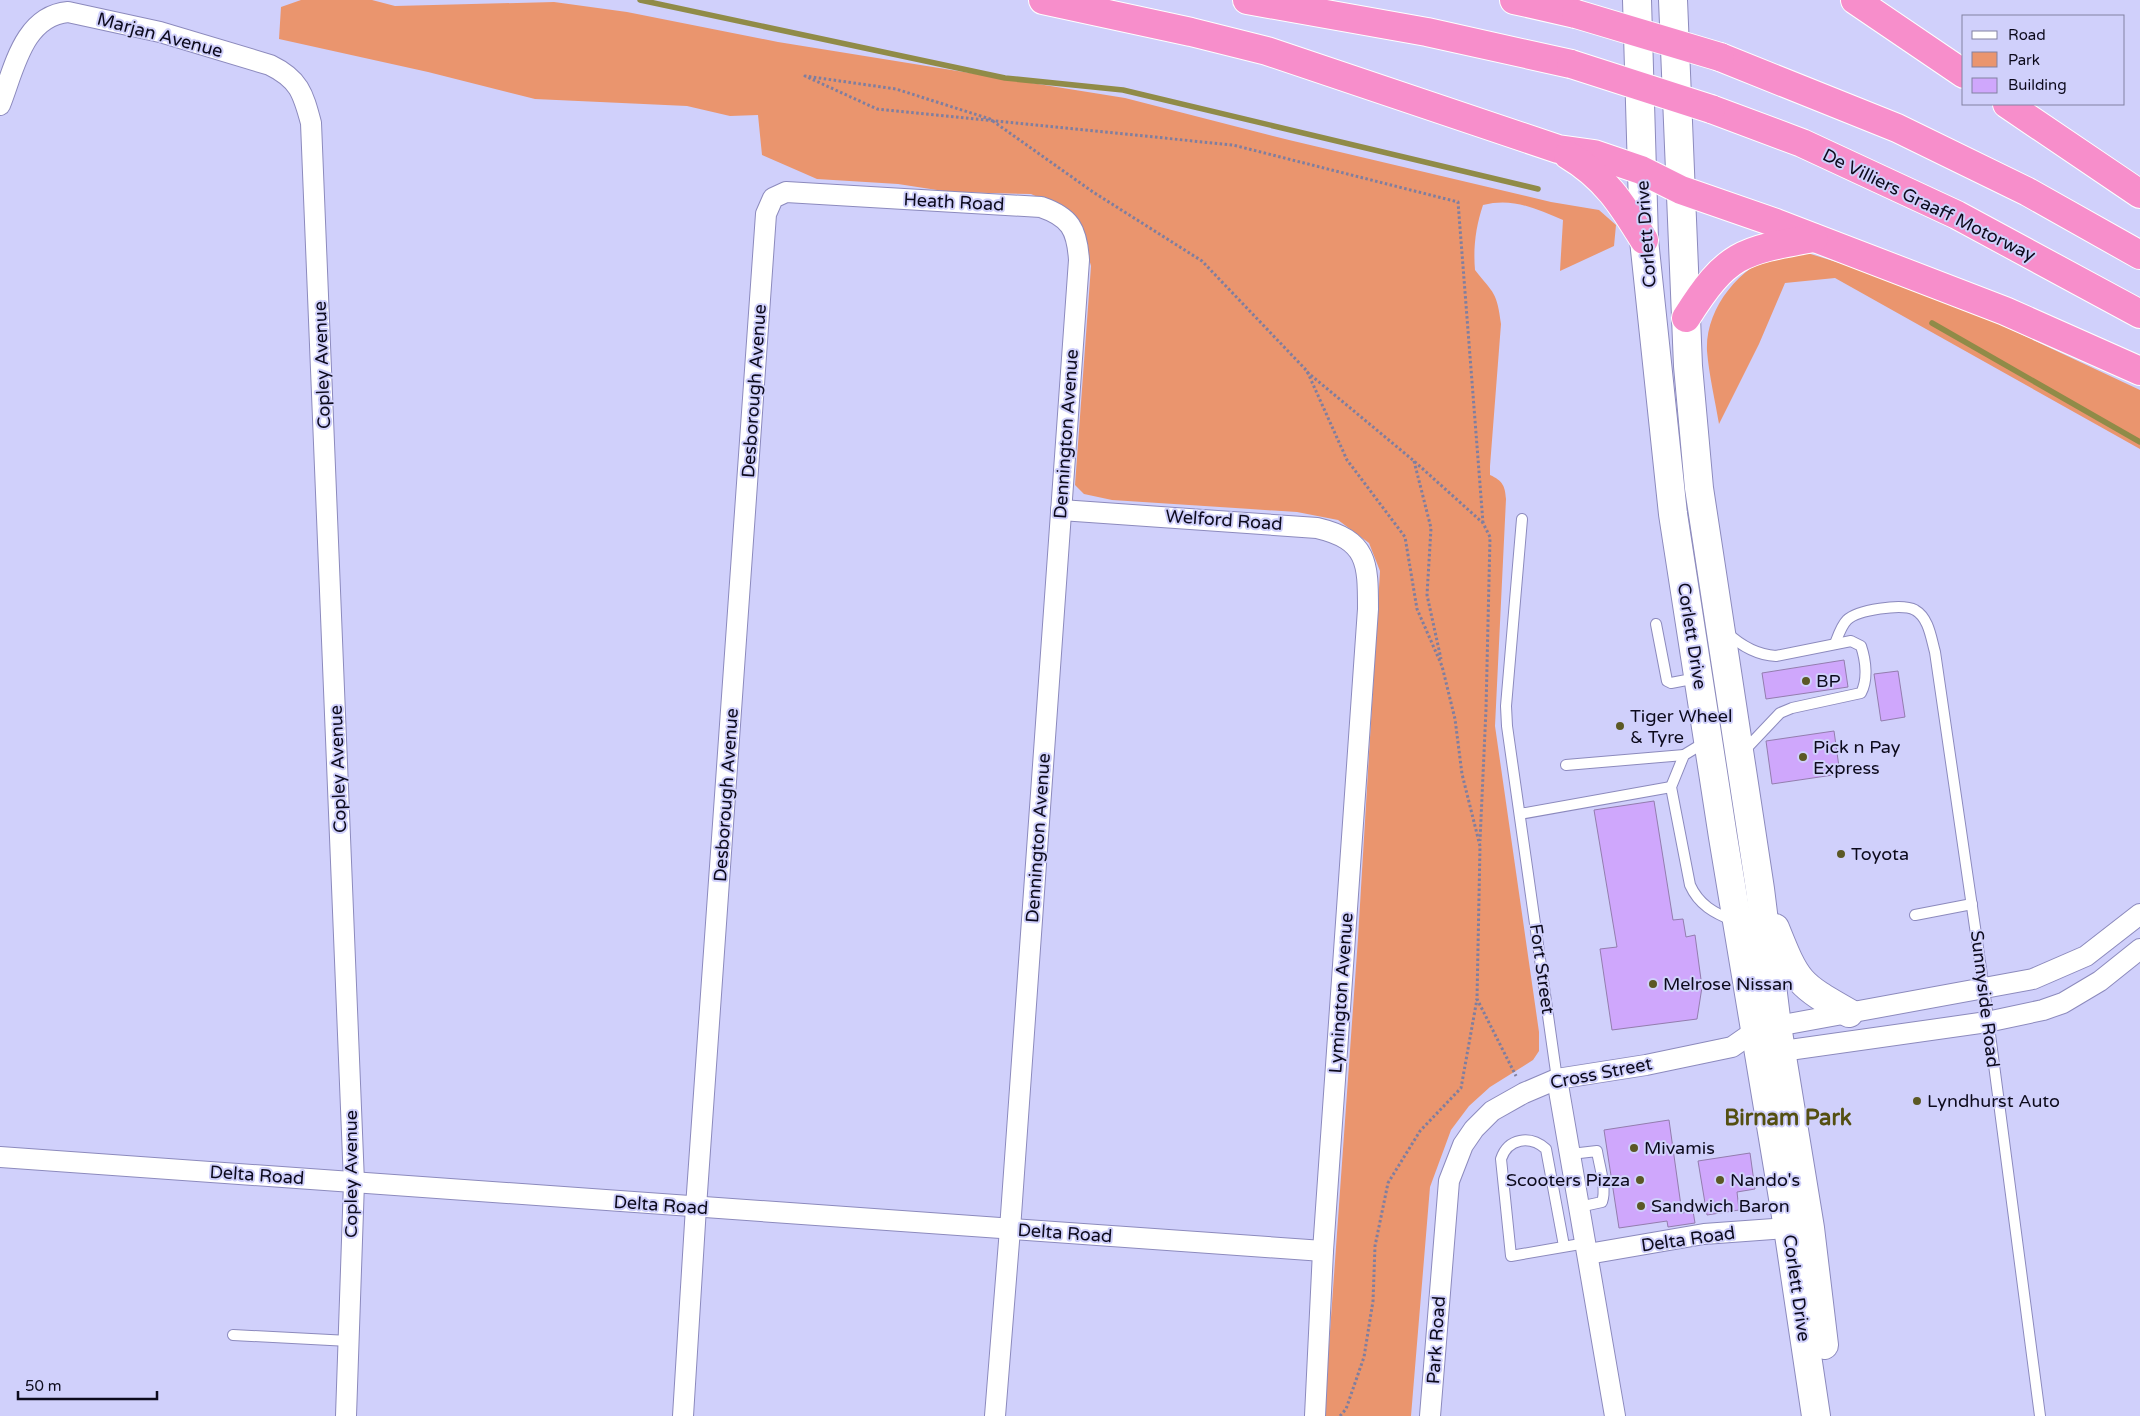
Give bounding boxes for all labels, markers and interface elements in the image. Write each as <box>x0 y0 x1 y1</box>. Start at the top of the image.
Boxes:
street label: Marjan Avenue <box>95 8 225 62</box>
legend <box>1962 15 2125 105</box>
text: Road <box>2008 26 2046 44</box>
text: Park <box>2008 51 2040 69</box>
text: Building <box>2008 76 2067 94</box>
street label: De Villiers Graaff Motorway <box>1819 144 2039 266</box>
street label: Corlett Drive <box>1631 180 1661 288</box>
street label: Heath Road <box>903 188 1005 216</box>
street label: Copley Avenue <box>309 301 335 429</box>
street label: Desborough Avenue <box>737 303 771 479</box>
street label: Dennington Avenue <box>1049 349 1083 519</box>
street label: Welford Road <box>1165 505 1283 535</box>
street label: Corlett Drive <box>1673 581 1711 691</box>
place label: BP <box>1816 670 1841 692</box>
marker: BP <box>1800 675 1812 687</box>
street label: Copley Avenue <box>325 705 351 833</box>
place label: Tiger Wheel & Tyre <box>1630 705 1732 748</box>
street label: Desborough Avenue <box>709 707 743 883</box>
marker: Tiger Wheel & Tyre <box>1614 720 1626 732</box>
place label: Pick n Pay Express <box>1813 736 1901 779</box>
marker: Pick n Pay Express <box>1797 751 1809 763</box>
street label: Dennington Avenue <box>1021 753 1055 923</box>
place label: Toyota <box>1851 843 1909 865</box>
marker: Toyota <box>1835 848 1847 860</box>
street label: Lymington Avenue <box>1324 912 1358 1074</box>
street label: Fort Street <box>1525 922 1559 1016</box>
street label: Sunnyside Road <box>1966 929 2004 1069</box>
place label: Melrose Nissan <box>1663 973 1793 995</box>
marker: Melrose Nissan <box>1647 978 1659 990</box>
street label: Cross Street <box>1548 1052 1654 1094</box>
place label: Lyndhurst Auto <box>1927 1090 2060 1112</box>
marker: Lyndhurst Auto <box>1911 1095 1923 1107</box>
district label: Birnam Park <box>1724 1105 1852 1131</box>
street label: Copley Avenue <box>340 1110 362 1238</box>
place label: Mivamis <box>1644 1137 1715 1159</box>
marker: Mivamis <box>1628 1142 1640 1154</box>
street label: Delta Road <box>209 1161 305 1189</box>
place label: Scooters Pizza <box>1506 1169 1630 1191</box>
place label: Nando's <box>1730 1169 1800 1191</box>
marker: Scooters Pizza <box>1634 1174 1646 1186</box>
marker: Nando's <box>1714 1174 1726 1186</box>
street label: Delta Road <box>613 1191 709 1219</box>
place label: Sandwich Baron <box>1651 1195 1790 1217</box>
marker: Sandwich Baron <box>1635 1200 1647 1212</box>
street label: Delta Road <box>1017 1219 1113 1247</box>
street label: Delta Road <box>1640 1222 1736 1256</box>
street label: Corlett Drive <box>1779 1233 1815 1343</box>
street label: Park Road <box>1422 1295 1450 1385</box>
scale bar <box>18 1368 156 1400</box>
text: 50 m <box>25 1377 62 1395</box>

